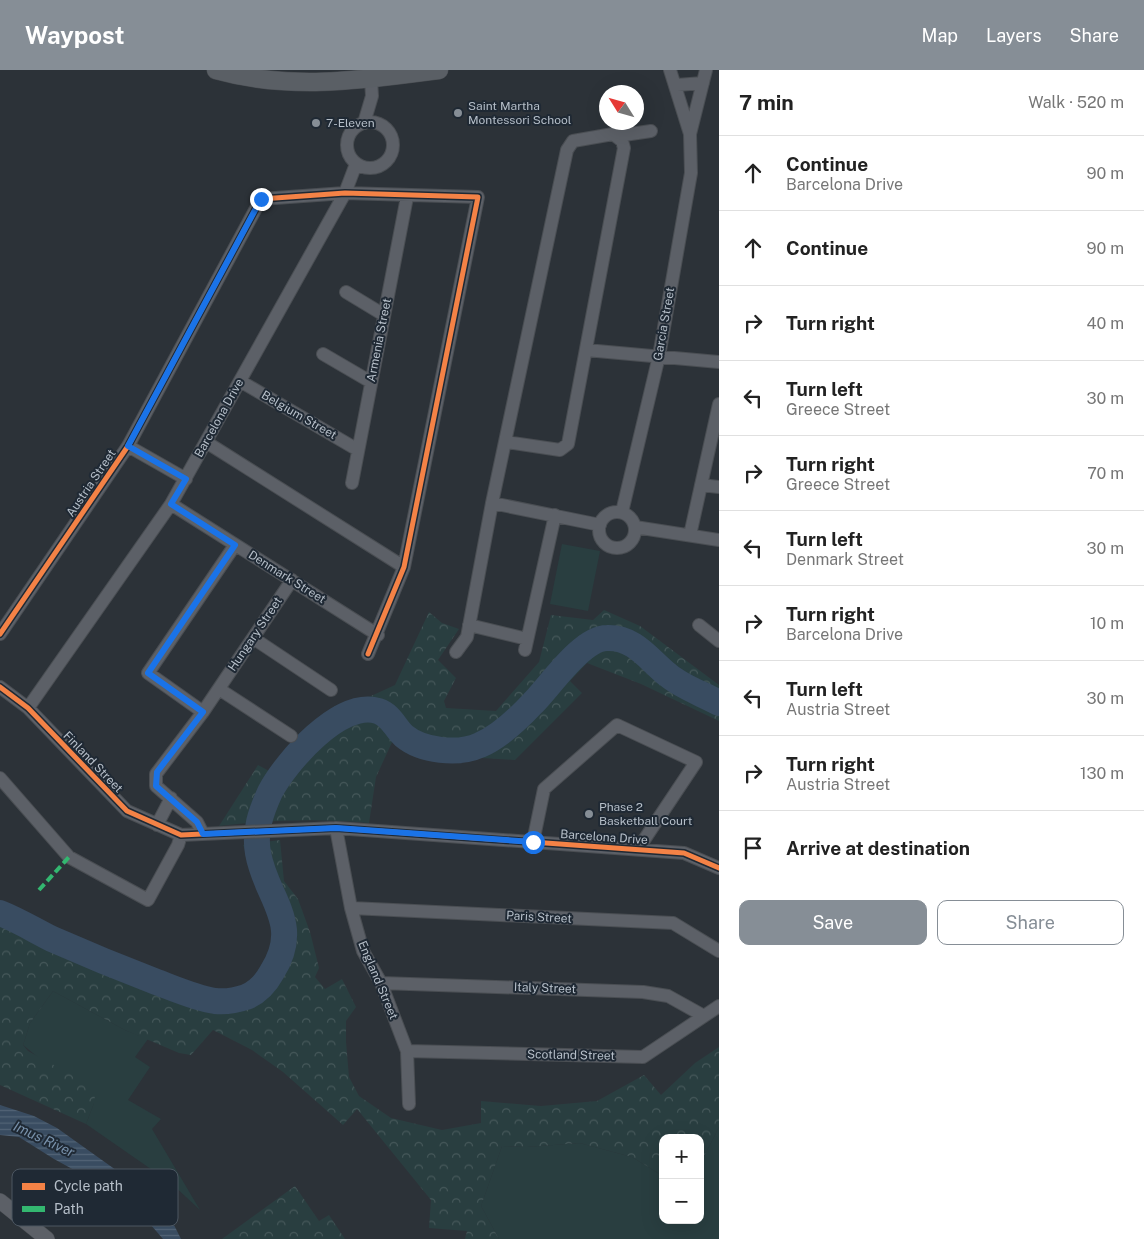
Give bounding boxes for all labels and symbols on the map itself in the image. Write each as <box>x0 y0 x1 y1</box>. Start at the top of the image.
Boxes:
north arrow <box>599 85 644 130</box>
place label: Saint Martha Montessori School <box>468 99 572 127</box>
marker: Saint Martha Montessori School <box>452 107 464 119</box>
place label: 7-Eleven <box>326 116 375 130</box>
marker: 7-Eleven <box>310 117 322 129</box>
route end <box>250 188 273 211</box>
street label: Garcia Street <box>651 286 677 362</box>
street label: Armenia Street <box>364 297 394 383</box>
street label: Barcelona Drive <box>192 376 247 460</box>
street label: Belgium Street <box>259 388 339 442</box>
street label: Austria Street <box>63 446 119 519</box>
street label: Denmark Street <box>246 548 328 607</box>
street label: Hungary Street <box>225 594 285 674</box>
street label: Finland Street <box>60 729 126 796</box>
place label: Phase 2 Basketball Court <box>599 800 693 828</box>
marker: Phase 2 Basketball Court <box>583 808 595 820</box>
street label: Barcelona Drive <box>560 827 649 847</box>
route start <box>522 831 545 854</box>
street label: Paris Street <box>506 908 573 926</box>
street label: England Street <box>355 939 401 1022</box>
street label: Italy Street <box>514 980 577 996</box>
street label: Scotland Street <box>527 1047 615 1063</box>
water label: Imus River <box>11 1118 78 1160</box>
legend <box>12 1169 178 1226</box>
text: Cycle path <box>54 1178 123 1194</box>
text: Path <box>54 1201 84 1217</box>

